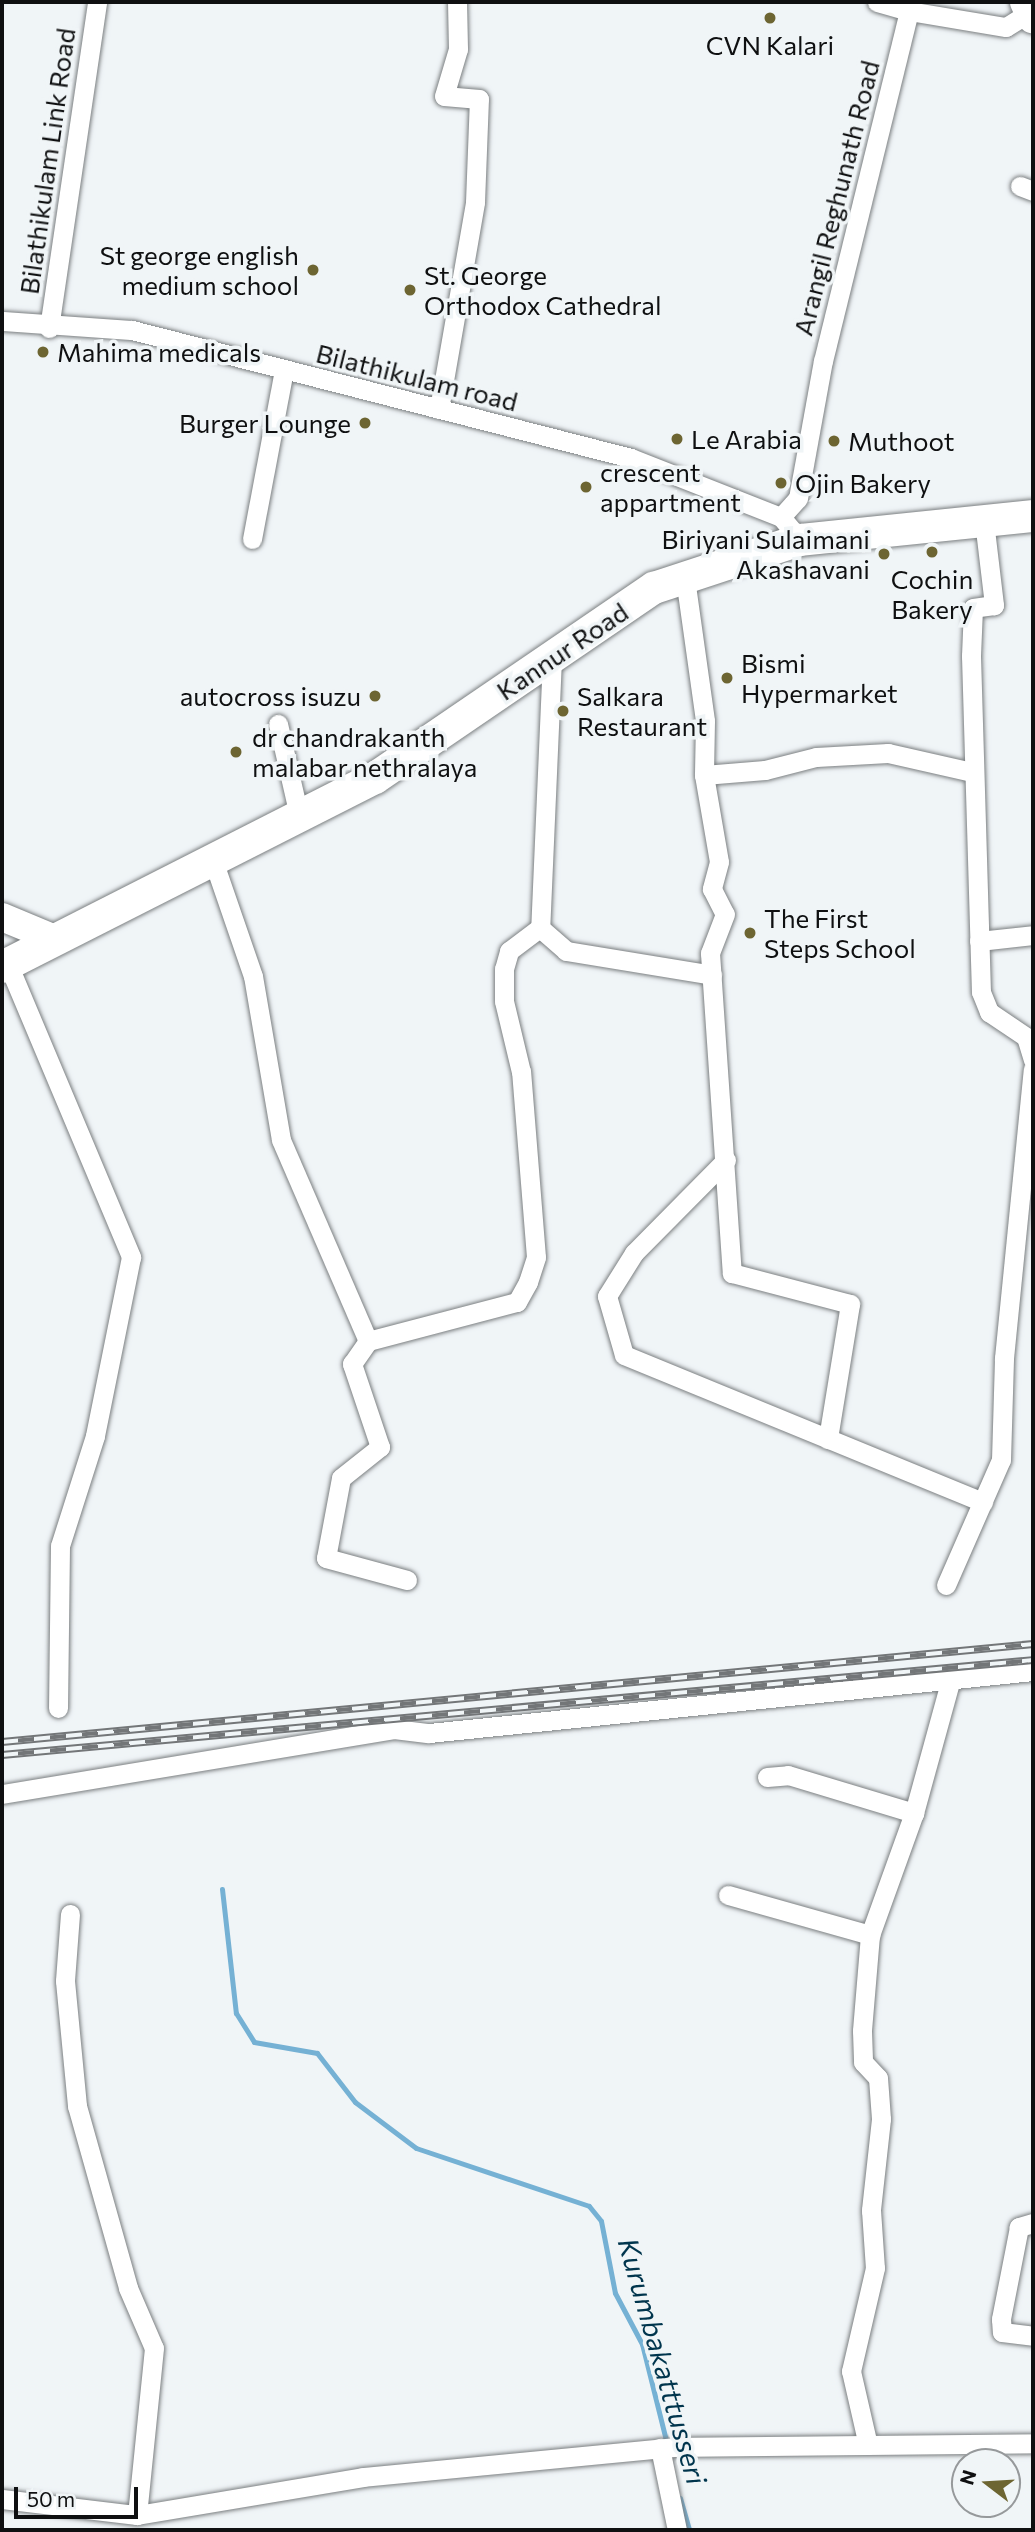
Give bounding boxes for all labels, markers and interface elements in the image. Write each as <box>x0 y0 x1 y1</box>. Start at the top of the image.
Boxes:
marker: CVN Kalari <box>762 10 778 26</box>
street label: Bilathikulam Link Road <box>13 26 81 296</box>
place label: CVN Kalari <box>706 29 834 61</box>
street label: Arangil Reghunath Road <box>787 57 885 339</box>
place label: St george english medium school <box>100 239 299 300</box>
place label: St. George Orthodox Cathedral <box>424 259 662 320</box>
marker: St george english medium school <box>305 262 321 278</box>
marker: St. George Orthodox Cathedral <box>402 282 418 298</box>
place label: Mahima medicals <box>57 336 261 368</box>
street label: Bilathikulam road <box>313 337 521 417</box>
marker: Mahima medicals <box>35 344 51 360</box>
place label: Burger Lounge <box>179 407 351 439</box>
marker: Burger Lounge <box>357 415 373 431</box>
place label: Le Arabia <box>691 423 802 455</box>
place label: Muthoot <box>848 425 954 457</box>
marker: Le Arabia <box>669 431 685 447</box>
marker: Muthoot <box>826 433 842 449</box>
place label: crescent appartment <box>600 456 741 518</box>
place label: Ojin Bakery <box>795 467 931 499</box>
marker: Ojin Bakery <box>773 475 789 491</box>
marker: crescent appartment <box>578 479 594 495</box>
place label: Biriyani Sulaimani Akashavani <box>662 523 870 584</box>
marker: Cochin Bakery <box>924 544 940 560</box>
marker: Biriyani Sulaimani Akashavani <box>876 546 892 562</box>
place label: Cochin Bakery <box>891 563 973 624</box>
street label: Kannur Road <box>491 596 633 706</box>
place label: Bismi Hypermarket <box>741 647 898 708</box>
marker: Bismi Hypermarket <box>719 670 735 686</box>
place label: autocross isuzu <box>180 680 361 712</box>
place label: Salkara Restaurant <box>577 680 707 742</box>
marker: autocross isuzu <box>367 688 383 704</box>
marker: Salkara Restaurant <box>555 703 571 719</box>
place label: dr chandrakanth malabar nethralaya <box>252 721 477 782</box>
marker: dr chandrakanth malabar nethralaya <box>226 742 246 762</box>
place label: The First Steps School <box>764 902 916 964</box>
marker: The First Steps School <box>742 925 758 941</box>
water label: Kurumbakatttusseri <box>612 2234 714 2488</box>
north arrow <box>951 2448 1021 2518</box>
text: N <box>954 2467 980 2487</box>
scale bar <box>18 2472 142 2516</box>
text: 50 m <box>27 2486 75 2511</box>

